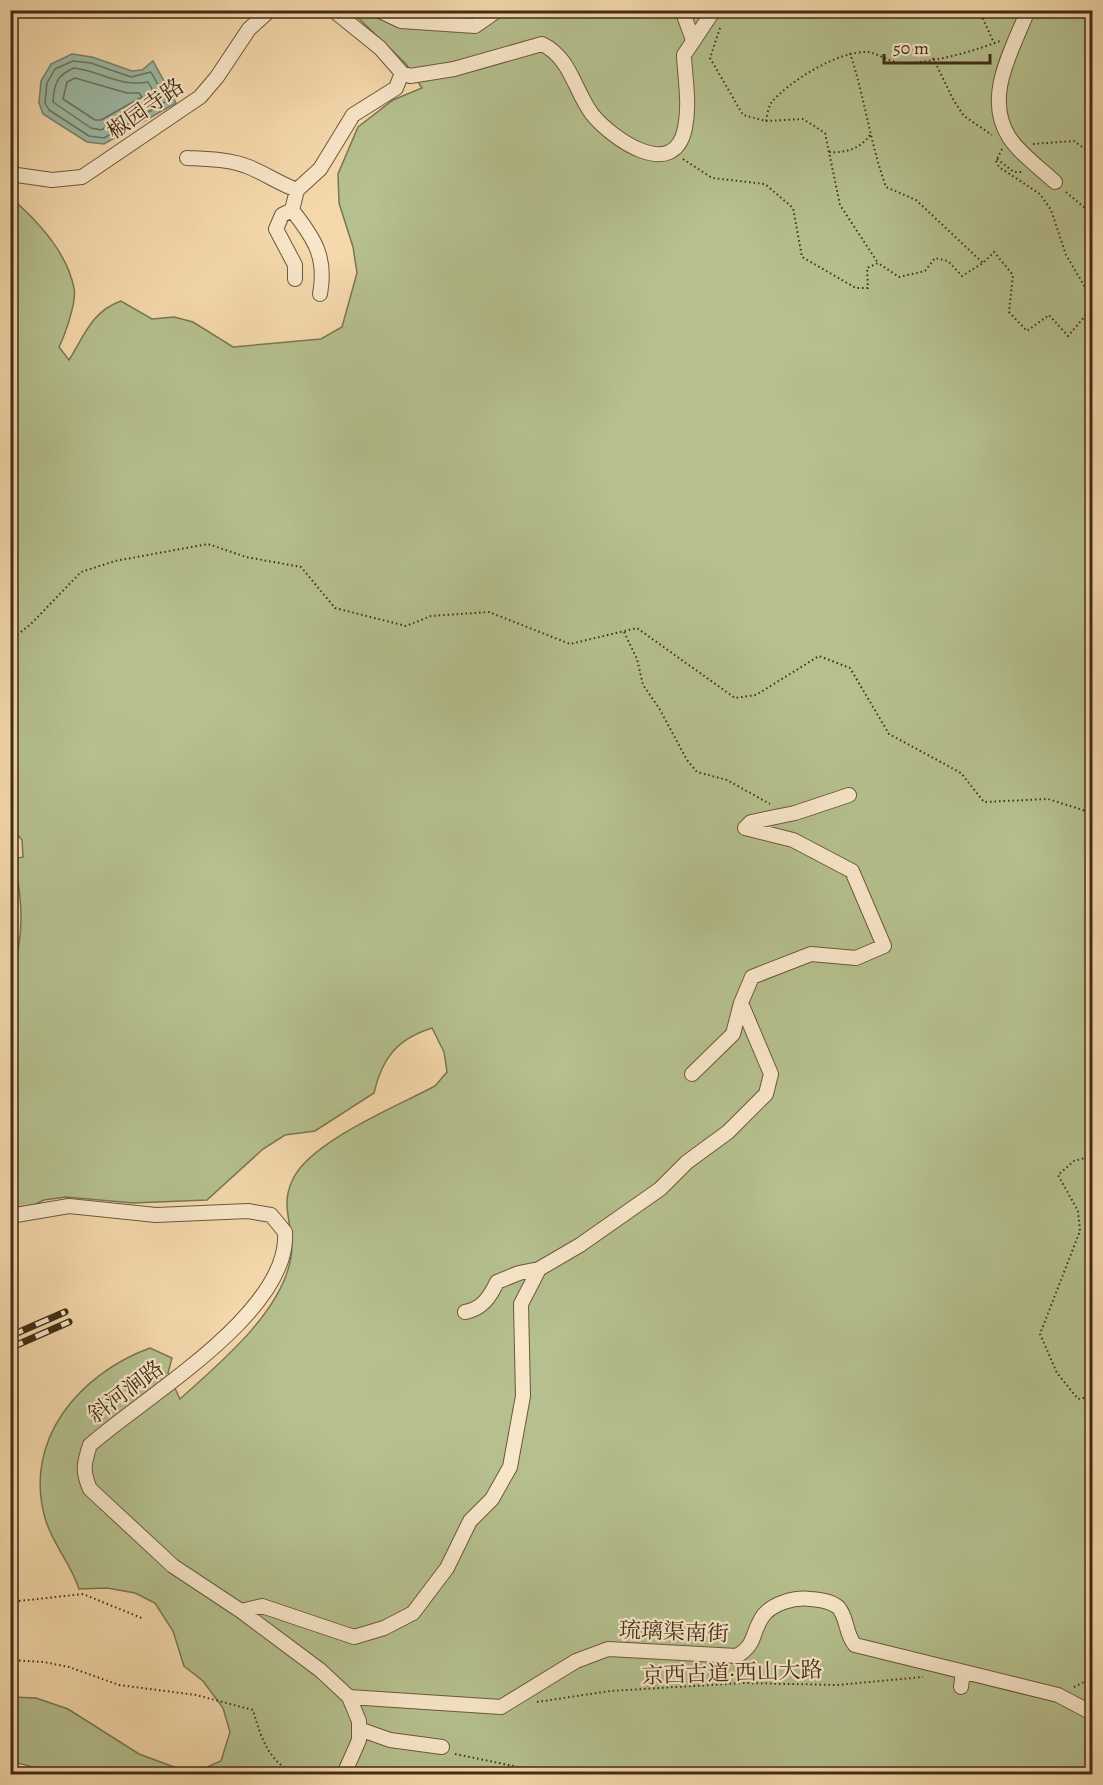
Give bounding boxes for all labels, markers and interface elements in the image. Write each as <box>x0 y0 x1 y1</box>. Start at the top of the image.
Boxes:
scale bar <box>884 27 990 65</box>
text: 50 m <box>893 36 929 60</box>
street label: 椒园寺路 <box>101 71 190 146</box>
street label: 斜河涧路 <box>81 1353 170 1430</box>
street label: 琉璃渠南街 <box>618 1615 729 1649</box>
street label: 京西古道·西山大路 <box>641 1655 823 1691</box>

